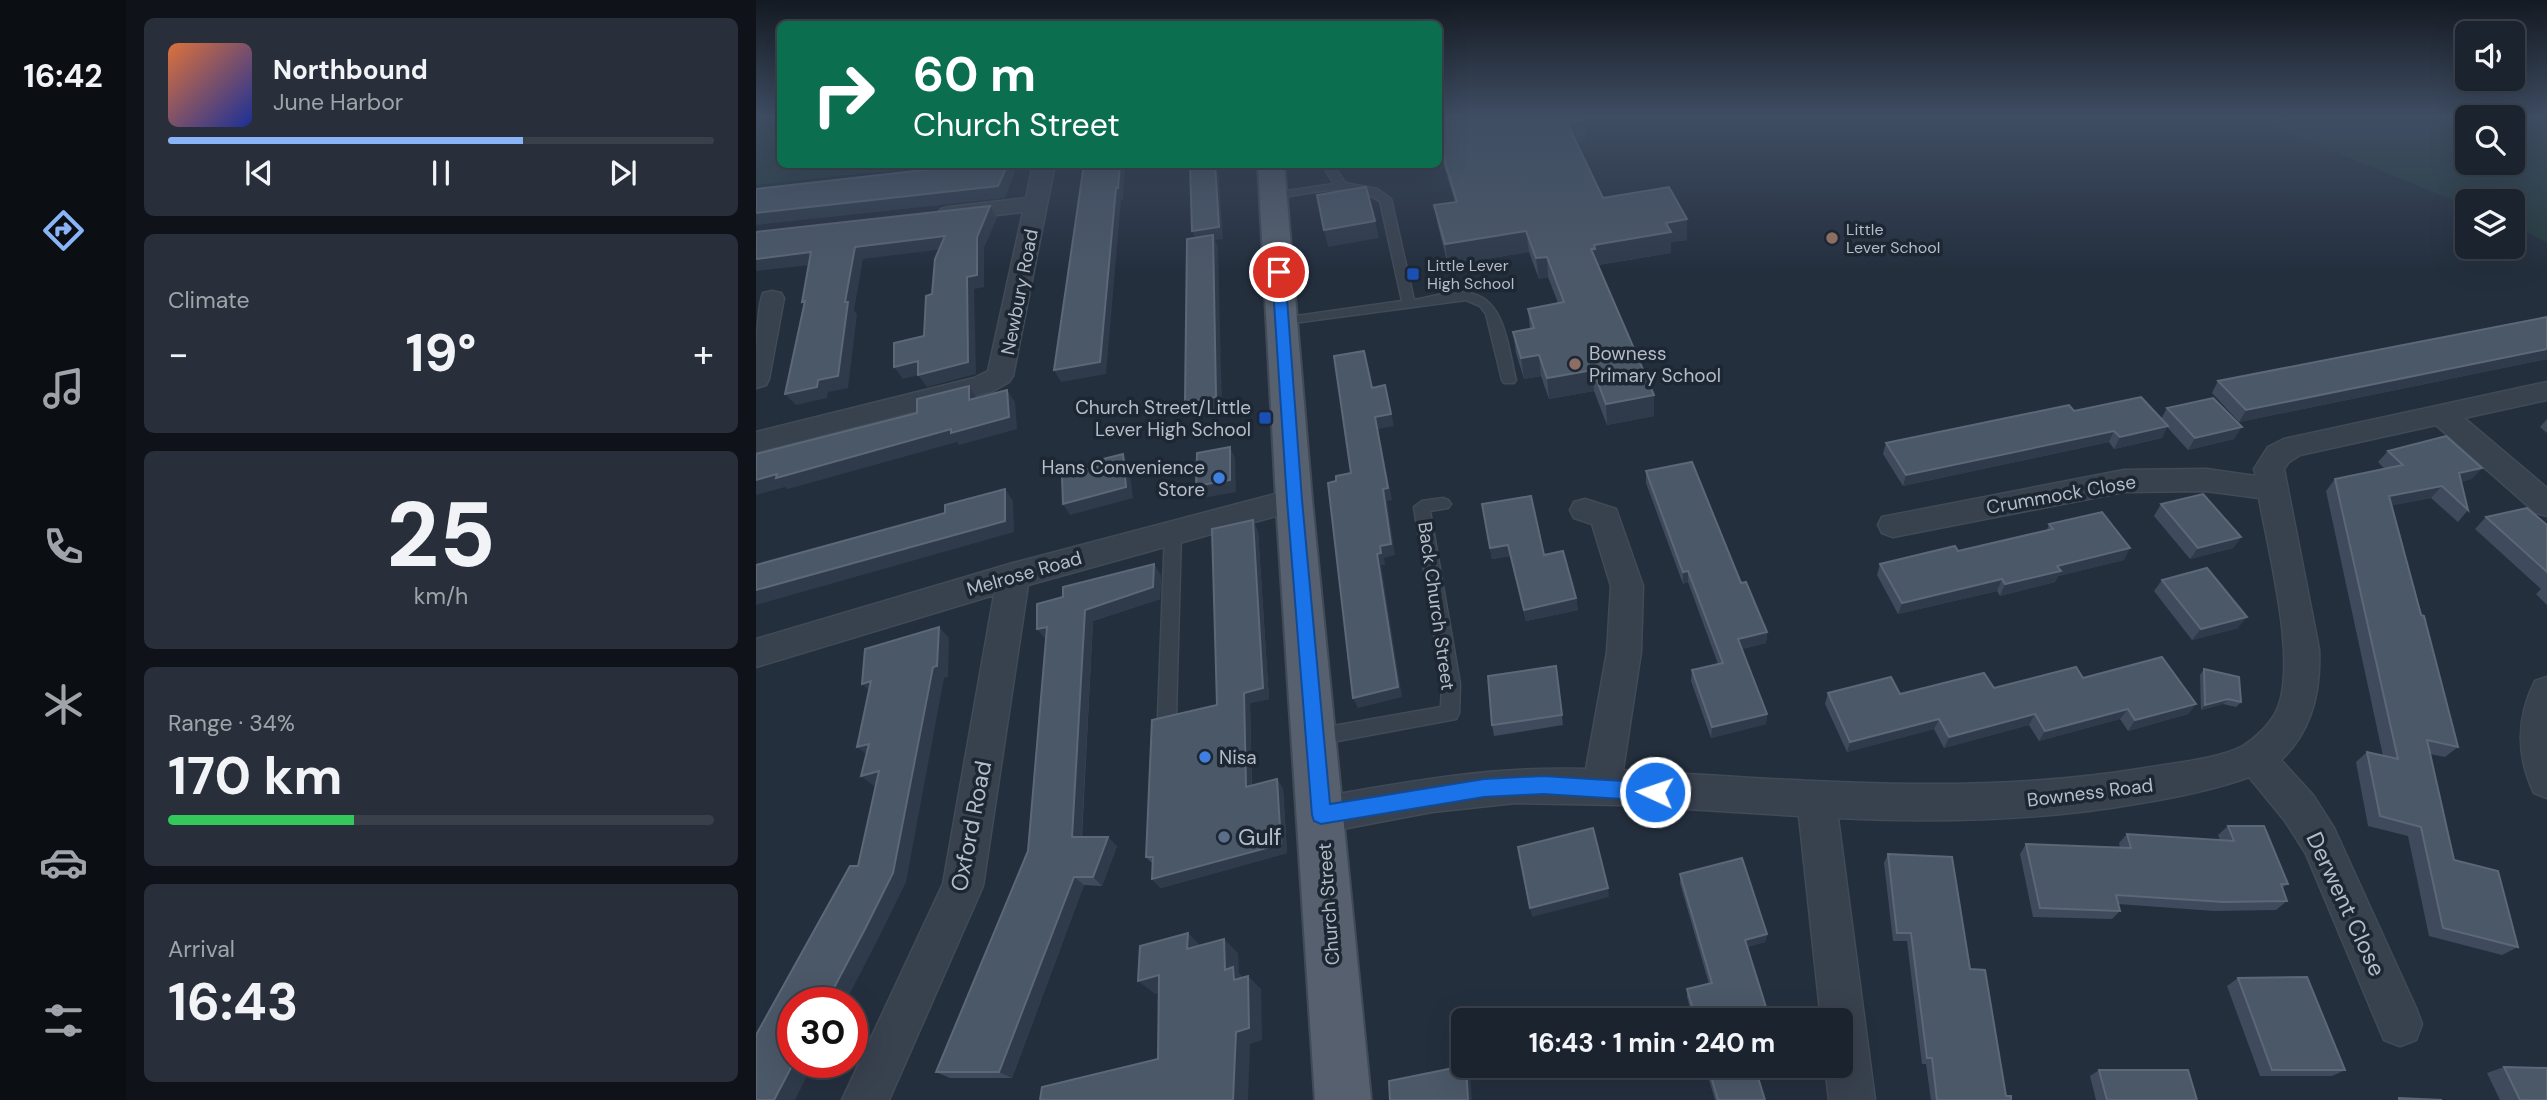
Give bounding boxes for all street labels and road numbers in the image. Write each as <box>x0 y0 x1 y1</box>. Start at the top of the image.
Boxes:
street label: Newbury Road <box>995 227 1044 357</box>
street label: Crummock Close <box>1984 469 2138 520</box>
street label: Back Church Street <box>1412 520 1461 692</box>
street label: Melrose Road <box>964 545 1085 602</box>
street label: Oxford Road <box>944 758 998 894</box>
street label: Bowness Road <box>2026 772 2155 813</box>
street label: Derwent Close <box>2299 827 2393 981</box>
street label: Church Street <box>1312 842 1345 966</box>

